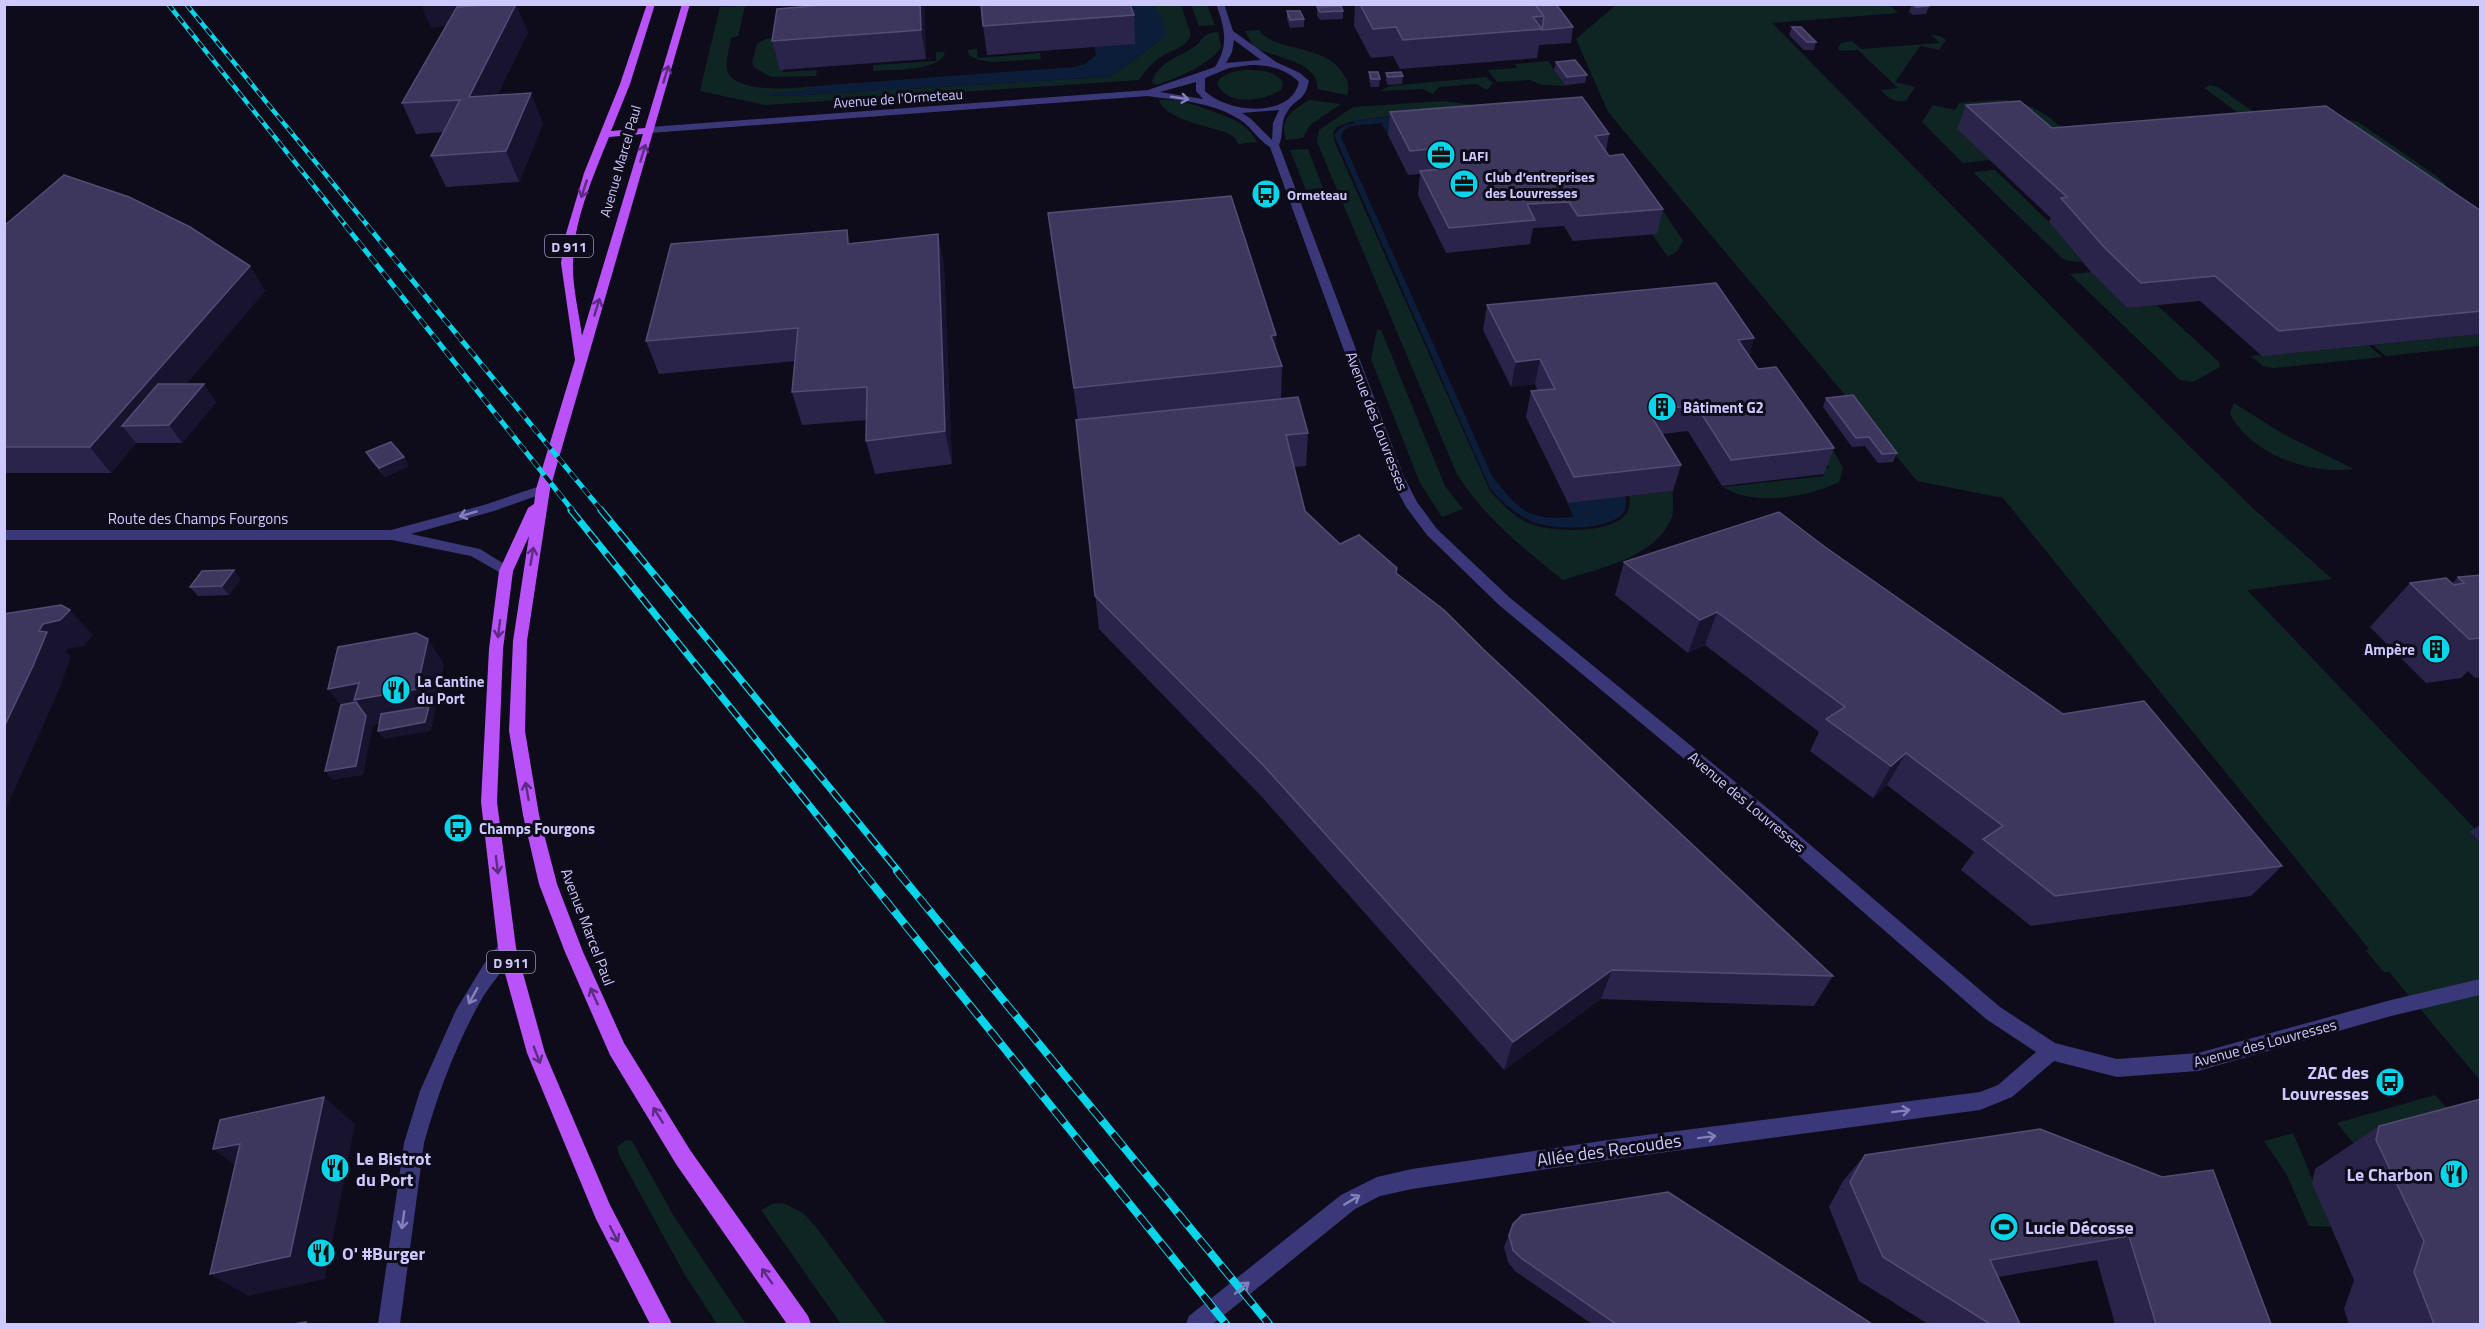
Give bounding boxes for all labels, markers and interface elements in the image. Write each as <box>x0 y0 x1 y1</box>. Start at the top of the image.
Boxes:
one-way arrow <box>661 65 672 84</box>
street label: Avenue de l'Ormeteau <box>833 83 963 113</box>
one-way arrow <box>1169 93 1189 104</box>
street label: Avenue Marcel Paul <box>594 103 646 219</box>
office icon: LAFI <box>1425 139 1457 171</box>
one-way arrow <box>638 144 649 163</box>
place label: LAFI <box>1462 145 1488 166</box>
place label: Club d’entreprises des Louvresses <box>1485 166 1595 203</box>
office icon: Club d’entreprises des Louvresses <box>1448 168 1480 200</box>
bus stop icon: Ormeteau <box>1250 178 1282 210</box>
one-way arrow <box>578 179 589 198</box>
place label: Ormeteau <box>1287 184 1347 205</box>
road number: D 911 <box>545 235 593 257</box>
one-way arrow <box>592 298 603 317</box>
street label: Avenue des Louvresses <box>1340 348 1414 494</box>
building icon: Bâtiment G2 <box>1646 391 1678 423</box>
place label: Bâtiment G2 <box>1683 396 1764 419</box>
street label: Route des Champs Fourgons <box>108 507 288 530</box>
one-way arrow <box>459 508 478 520</box>
one-way arrow <box>527 546 538 566</box>
one-way arrow <box>493 619 504 638</box>
building icon: Ampère <box>2420 633 2452 665</box>
place label: Ampère <box>2364 638 2415 661</box>
place label: La Cantine du Port <box>417 670 485 710</box>
restaurant icon: La Cantine du Port <box>380 674 412 706</box>
street label: Avenue des Louvresses <box>1683 746 1811 858</box>
one-way arrow <box>521 782 532 801</box>
bus stop icon: Champs Fourgons <box>442 812 474 844</box>
place label: Champs Fourgons <box>479 817 595 840</box>
one-way arrow <box>492 855 503 875</box>
street label: Avenue Marcel Paul <box>555 865 621 989</box>
road number: D 911 <box>487 951 535 973</box>
one-way arrow <box>467 986 478 1004</box>
one-way arrow <box>587 987 599 1005</box>
street label: Avenue des Louvresses <box>2191 1013 2339 1073</box>
one-way arrow <box>533 1046 544 1064</box>
place label: ZAC des Louvresses <box>2281 1059 2369 1107</box>
bus stop icon: ZAC des Louvresses <box>2374 1066 2406 1098</box>
one-way arrow <box>1890 1106 1910 1117</box>
one-way arrow <box>651 1107 663 1124</box>
street label: Allée des Recoudes <box>1535 1126 1683 1174</box>
one-way arrow <box>1697 1131 1717 1142</box>
place label: Le Bistrot du Port <box>356 1145 432 1193</box>
restaurant icon: Le Bistrot du Port <box>319 1152 351 1184</box>
restaurant icon: Le Charbon <box>2438 1158 2470 1190</box>
place label: Le Charbon <box>2346 1161 2433 1188</box>
one-way arrow <box>1343 1194 1360 1206</box>
one-way arrow <box>398 1210 409 1229</box>
sports icon: Lucie Décosse <box>1988 1211 2020 1243</box>
place label: Lucie Décosse <box>2025 1214 2134 1241</box>
one-way arrow <box>609 1225 621 1243</box>
restaurant icon: O' #Burger <box>305 1237 337 1269</box>
place label: O' #Burger <box>342 1240 425 1267</box>
one-way arrow <box>761 1269 773 1285</box>
one-way arrow <box>1234 1281 1250 1294</box>

